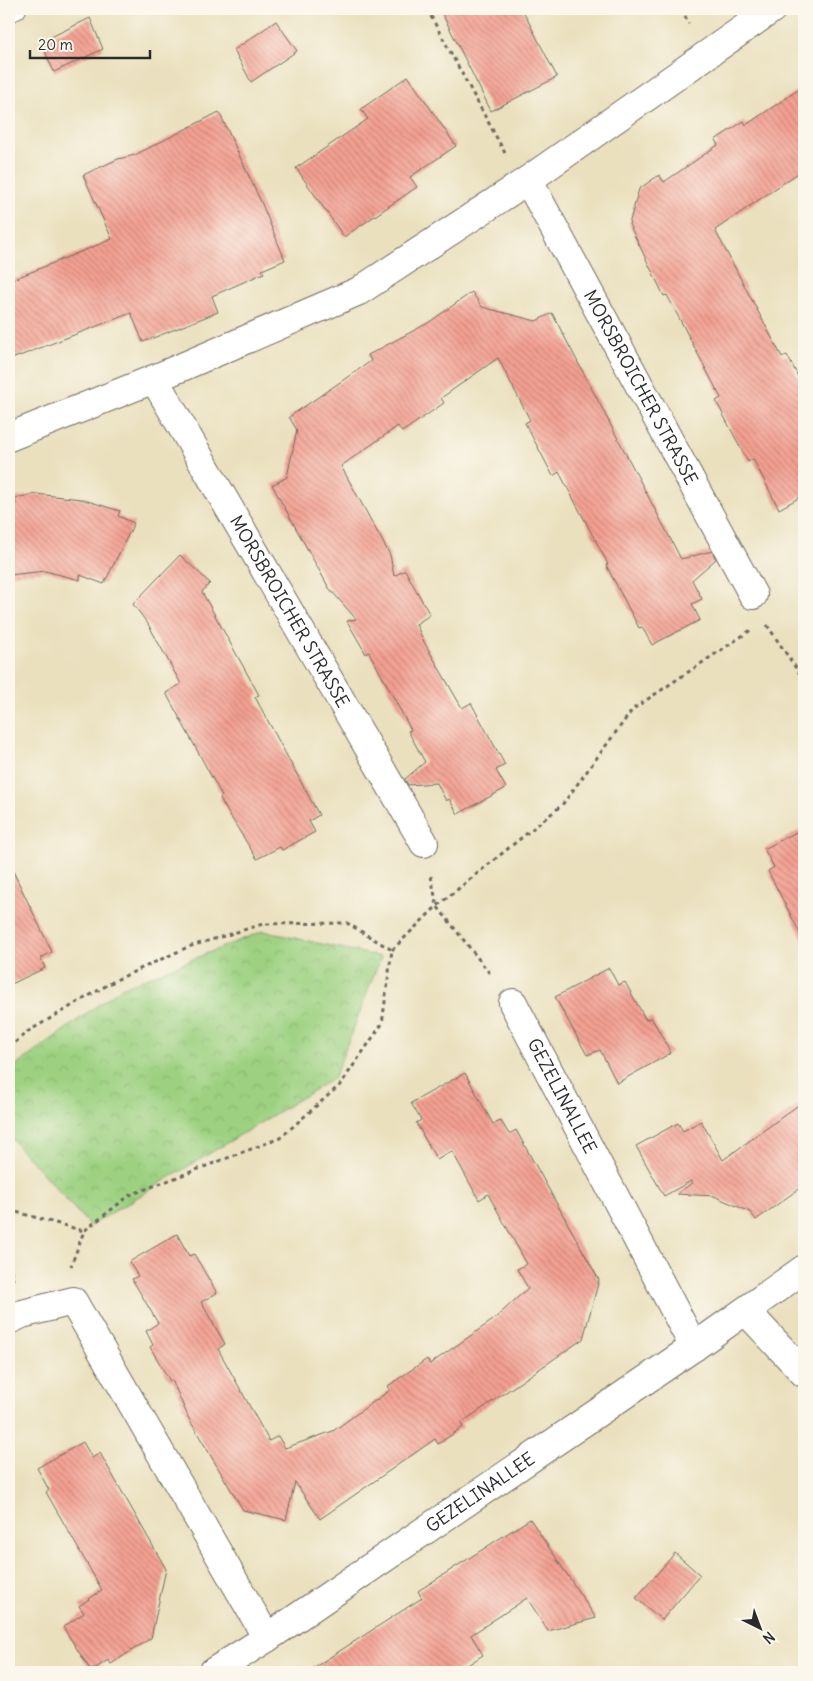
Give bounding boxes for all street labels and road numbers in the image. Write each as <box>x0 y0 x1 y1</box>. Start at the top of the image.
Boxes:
street label: MORSBROICHER STRASSE <box>579 286 703 489</box>
street label: MORSBROICHER STRASSE <box>225 511 355 711</box>
street label: GEZELINALLEE <box>523 1034 602 1157</box>
street label: GEZELINALLEE <box>421 1447 539 1537</box>

